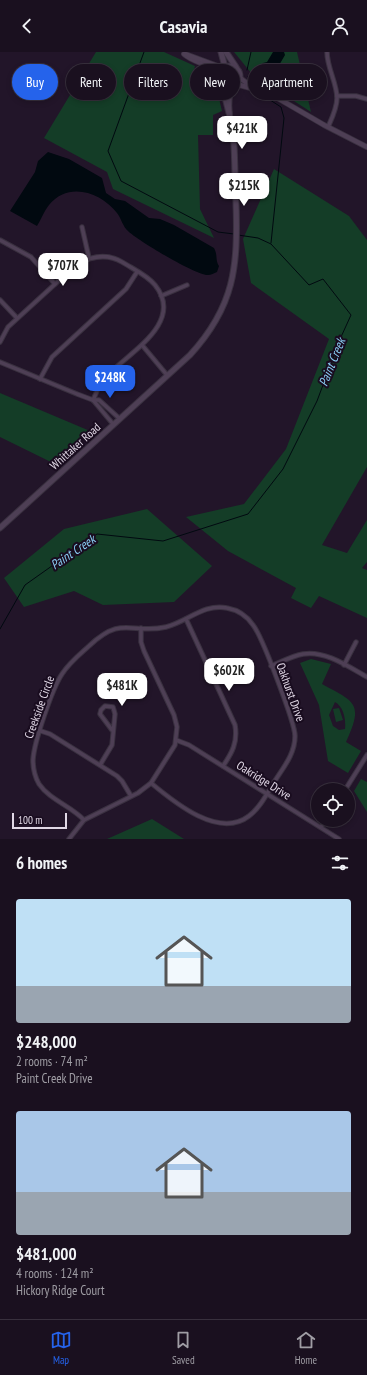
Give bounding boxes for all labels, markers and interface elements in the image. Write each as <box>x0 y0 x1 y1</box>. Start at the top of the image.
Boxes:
icon: back <box>16 15 38 37</box>
text: Casavia <box>160 15 207 38</box>
icon: person <box>329 15 351 37</box>
chip: Buy <box>12 64 58 100</box>
chip: Rent <box>66 64 116 100</box>
chip: Filters <box>124 64 182 100</box>
chip: New <box>190 64 240 100</box>
chip: Apartment <box>248 64 327 100</box>
pin: $421K <box>214 116 270 150</box>
text: $421K <box>226 120 258 137</box>
pin: $215K <box>216 173 272 207</box>
text: $215K <box>228 177 260 194</box>
pin: $707K <box>35 253 91 287</box>
text: $707K <box>47 257 79 274</box>
water label: Paint Creek <box>315 334 350 389</box>
pin: $248K <box>82 365 138 399</box>
text: $248K <box>94 369 126 386</box>
street label: Whittaker Road <box>47 419 103 473</box>
water label: Paint Creek <box>47 530 100 573</box>
pin: $602K <box>201 658 257 692</box>
street label: Oakhurst Drive <box>273 661 309 724</box>
text: $602K <box>213 662 245 679</box>
street label: Creekside Circle <box>21 673 57 741</box>
pin: $481K <box>94 673 150 707</box>
text: $481K <box>106 677 138 694</box>
street label: Oakridge Drive <box>234 757 294 803</box>
map controls <box>311 783 355 827</box>
button: locate <box>311 783 355 827</box>
scale bar <box>12 811 67 830</box>
text: 100 m <box>18 813 42 827</box>
text: 6 homes <box>16 852 67 874</box>
icon: filters <box>329 852 351 874</box>
icon: home <box>148 925 220 997</box>
text: $248,000 <box>16 1031 77 1053</box>
text: 2 rooms · 74 m² <box>16 1053 88 1070</box>
text: Paint Creek Drive <box>16 1070 93 1087</box>
icon: home <box>148 1137 220 1209</box>
text: $481,000 <box>16 1243 77 1265</box>
text: 4 rooms · 124 m² <box>16 1265 94 1282</box>
text: Hickory Ridge Court <box>16 1282 105 1299</box>
tab: Map <box>50 1329 72 1367</box>
tab: Saved <box>172 1329 195 1367</box>
tab: Home <box>295 1329 317 1367</box>

